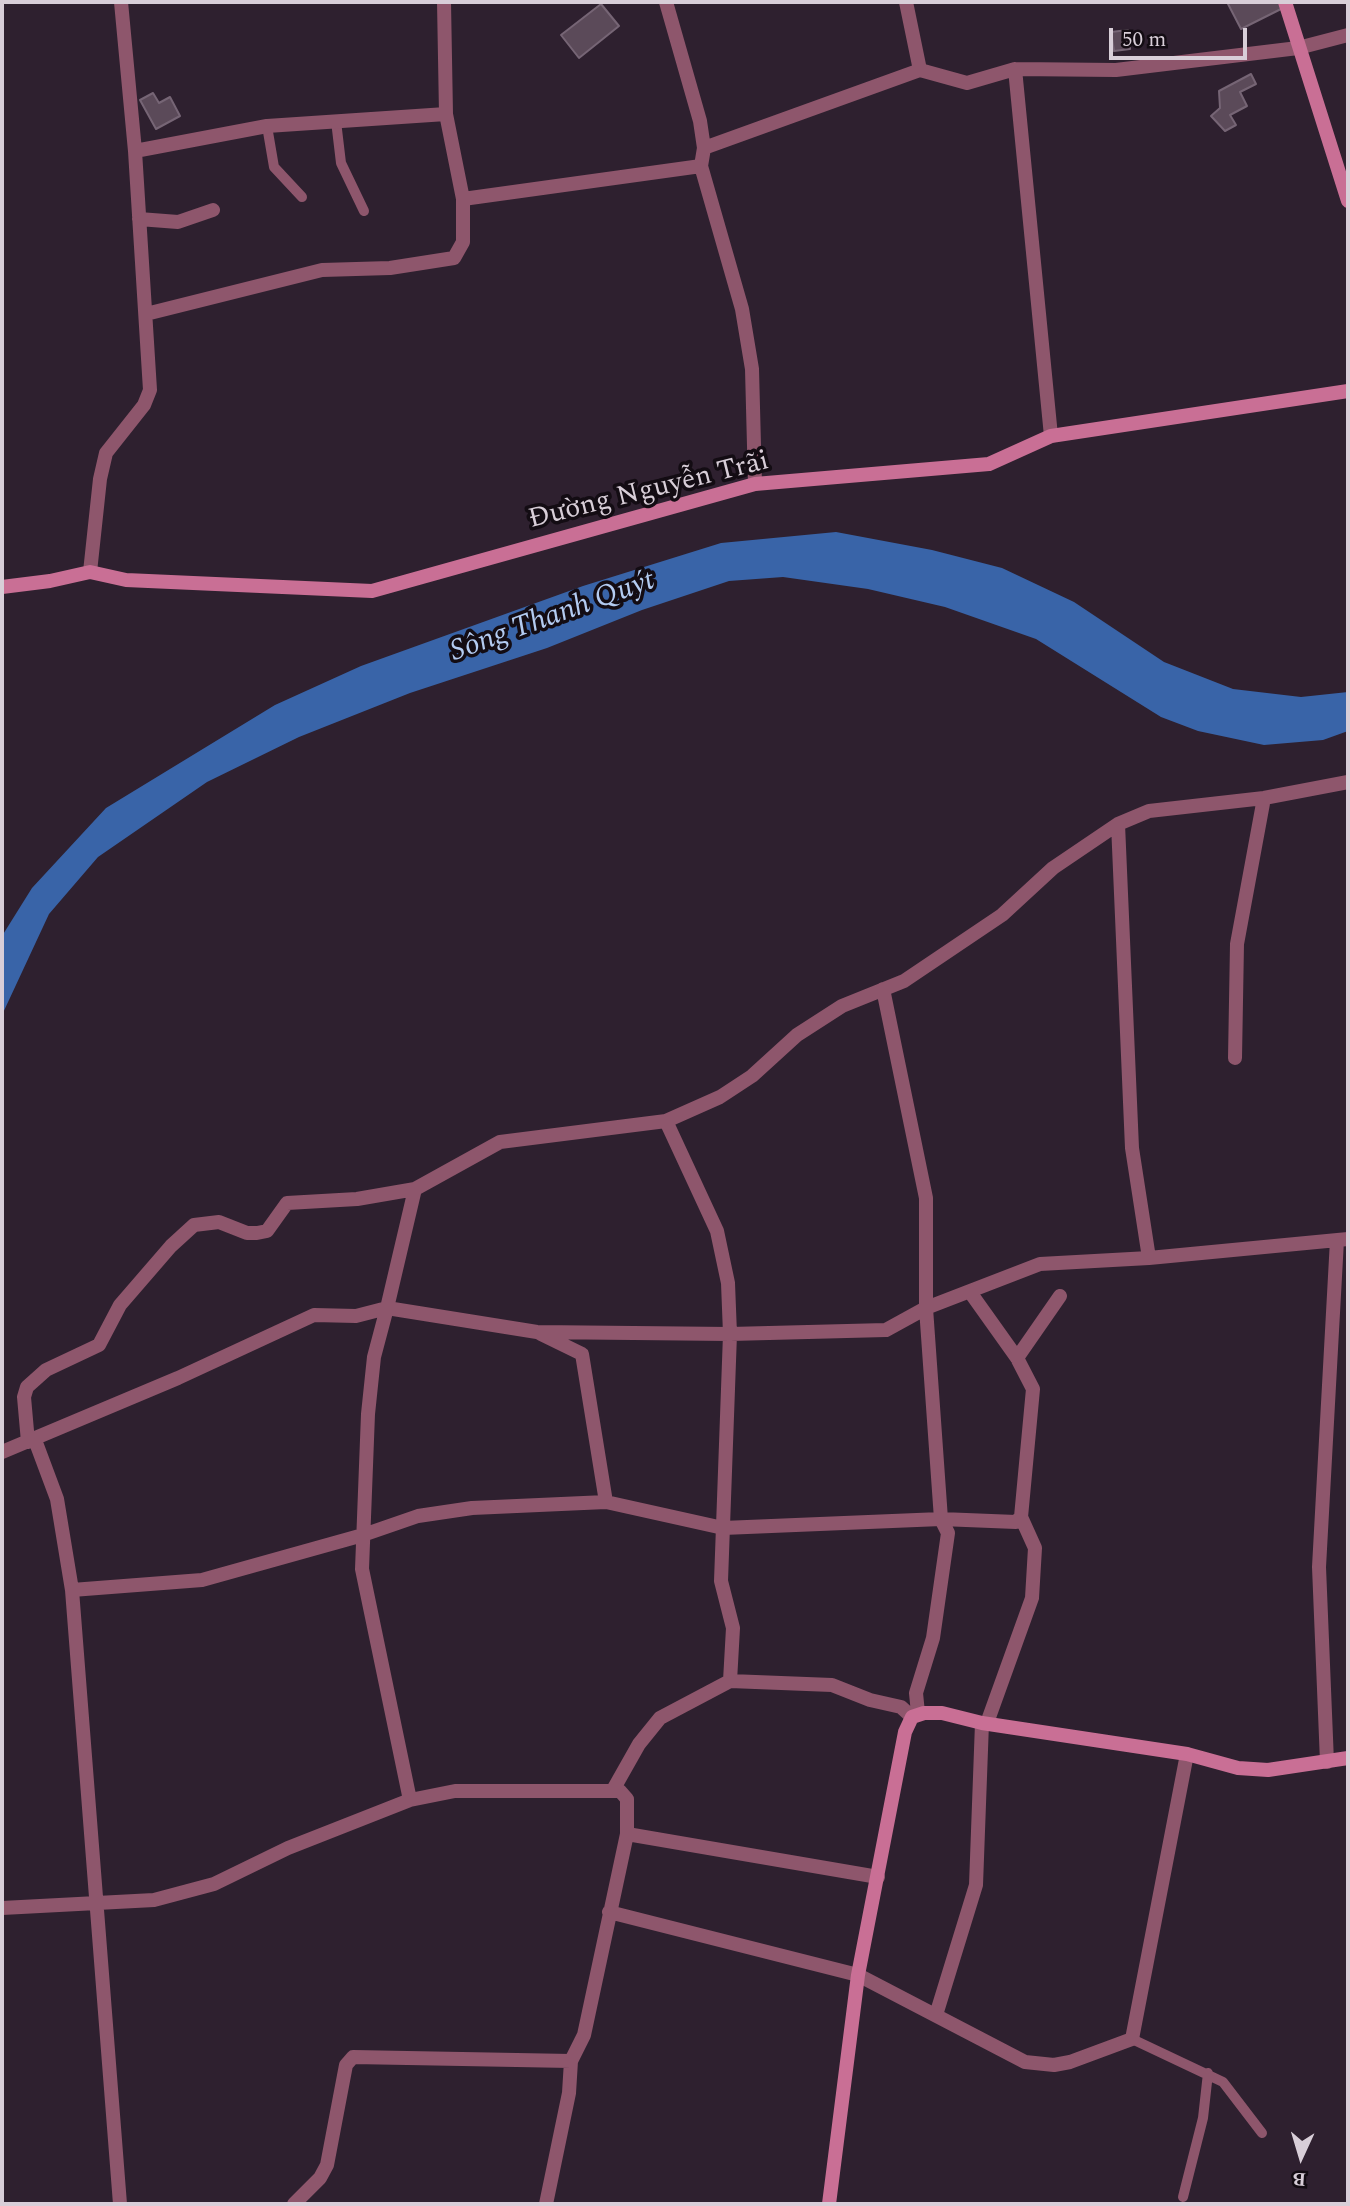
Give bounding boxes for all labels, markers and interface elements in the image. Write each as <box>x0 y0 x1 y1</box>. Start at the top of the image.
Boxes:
scale bar <box>1112 14 1250 58</box>
text: 50 m <box>1122 24 1166 56</box>
street label: Đường Nguyễn Trãi <box>525 446 773 538</box>
water label: Sông Thanh Quýt <box>446 564 660 672</box>
north arrow <box>1266 2122 1336 2192</box>
text: B <box>1292 2164 1307 2193</box>

